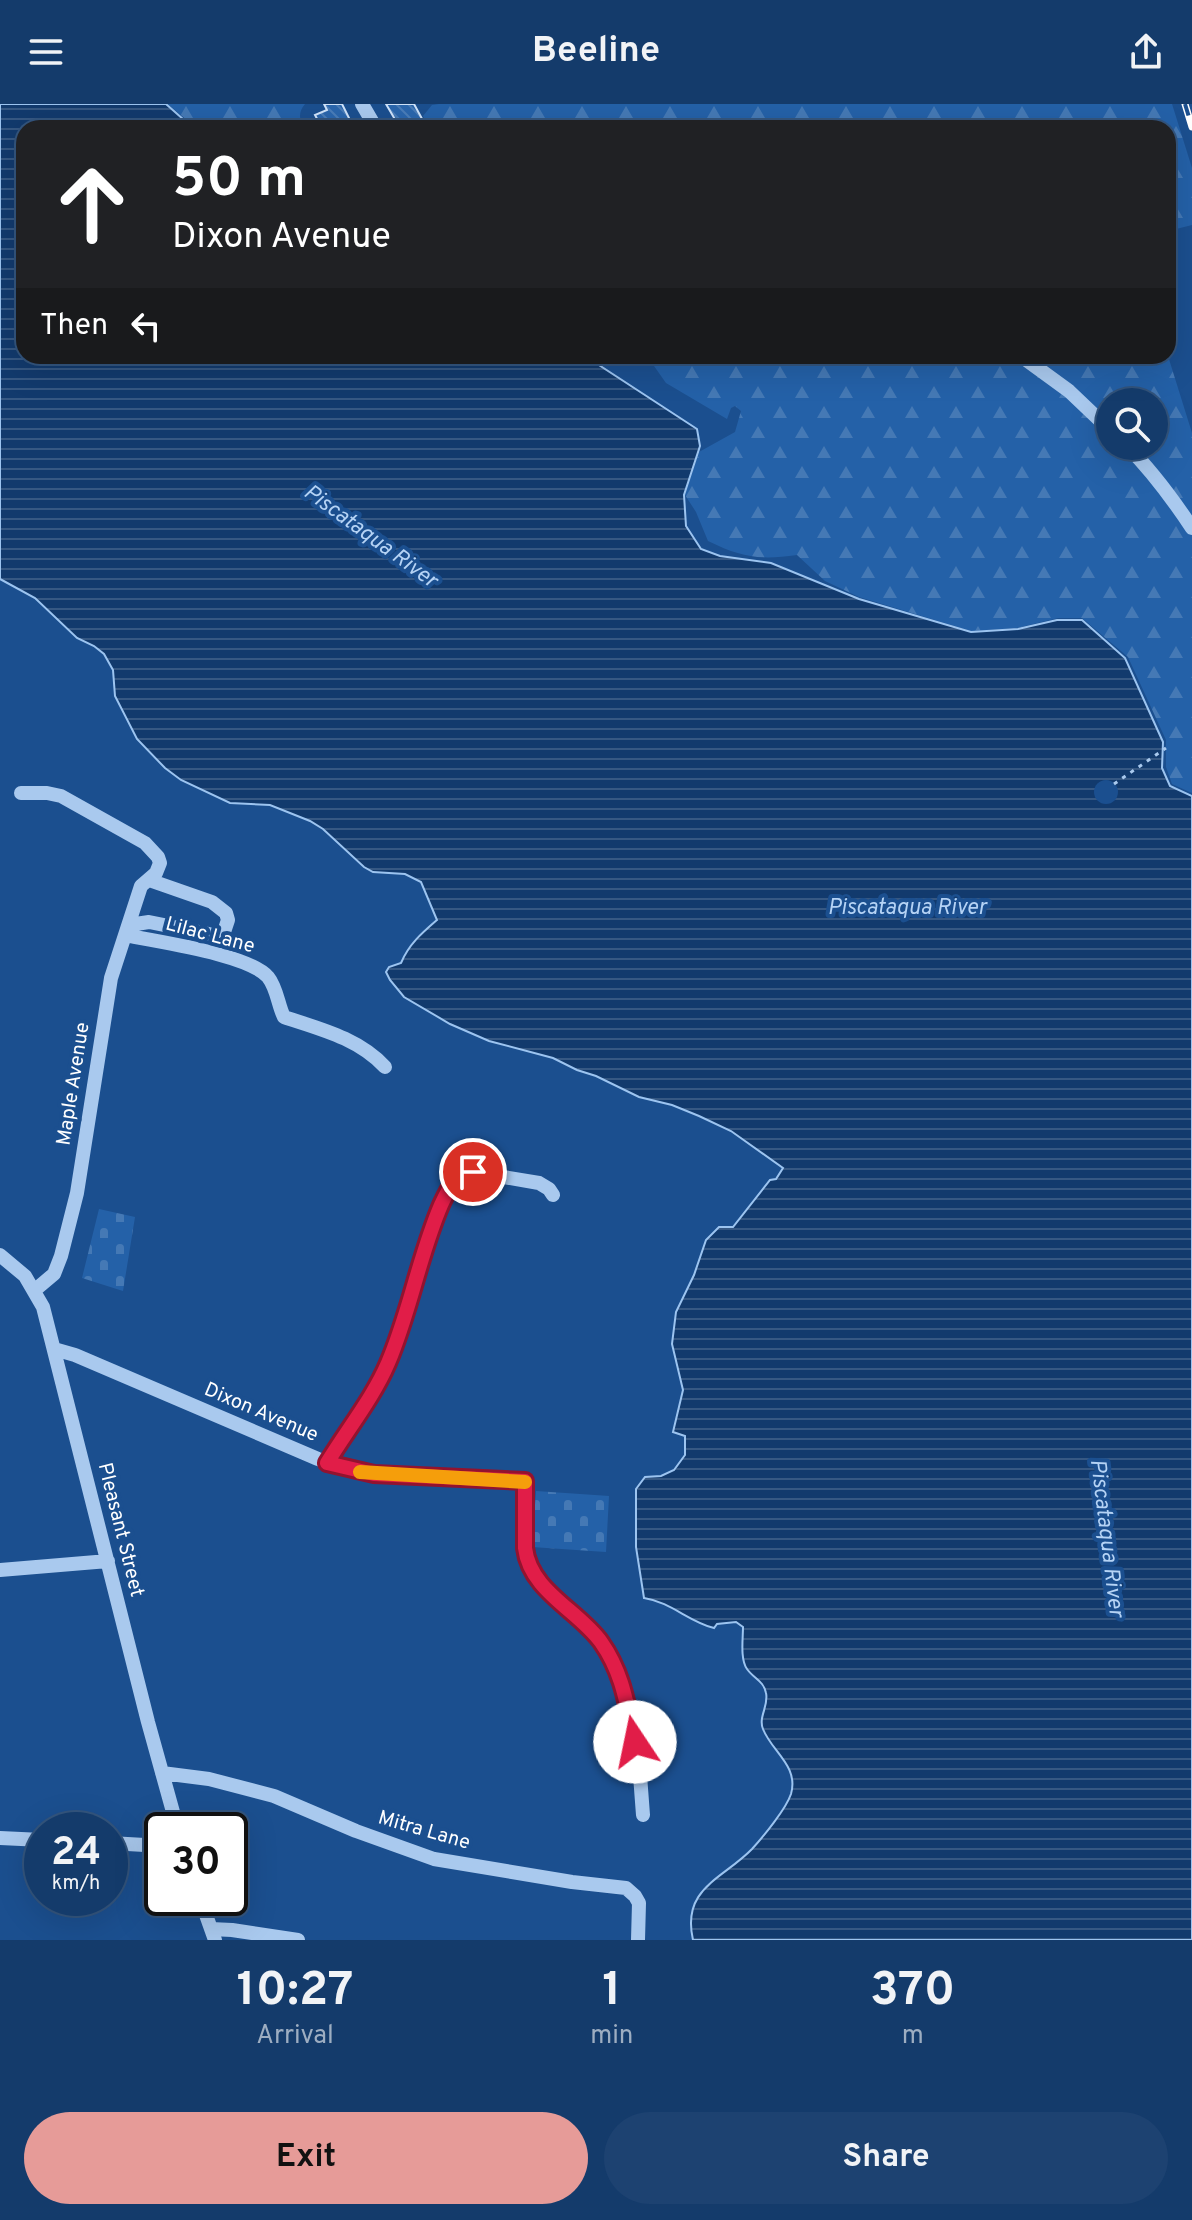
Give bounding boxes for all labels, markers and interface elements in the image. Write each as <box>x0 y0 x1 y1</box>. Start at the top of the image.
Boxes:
text: Beeline <box>532 29 660 75</box>
icon: menu <box>24 30 68 74</box>
icon: share <box>1124 30 1168 74</box>
text: 50 m <box>172 146 306 216</box>
icon: ahead <box>40 152 144 256</box>
text: Dixon Avenue <box>172 215 391 261</box>
icon: left <box>124 304 168 348</box>
text: Then <box>40 308 108 345</box>
map controls <box>1096 388 1168 460</box>
button: search <box>1096 388 1168 460</box>
water label: Piscataqua River <box>298 479 444 596</box>
water label: Piscataqua River <box>828 895 988 922</box>
street label: Lilac Lane <box>163 912 257 960</box>
street label: Maple Avenue <box>51 1021 97 1147</box>
pin <box>439 1138 507 1206</box>
icon: arrive <box>451 1150 495 1194</box>
street label: Dixon Avenue <box>200 1377 322 1449</box>
water label: Piscataqua River <box>1083 1457 1129 1620</box>
street label: Pleasant Street <box>91 1460 149 1600</box>
position arrow <box>593 1700 677 1784</box>
street label: Mitra Lane <box>375 1805 473 1857</box>
speed limit sign: 30 <box>144 1812 248 1916</box>
text: 24 <box>51 1829 101 1879</box>
text: km/h <box>52 1871 100 1897</box>
text: 10:27 <box>237 1962 354 2022</box>
text: 1 <box>602 1962 621 2022</box>
text: 370 <box>870 1962 955 2022</box>
text: Arrival <box>256 2020 334 2053</box>
text: min <box>590 2020 633 2053</box>
text: m <box>902 2020 924 2053</box>
button: Exit <box>24 2112 588 2204</box>
button: Share <box>604 2112 1168 2204</box>

